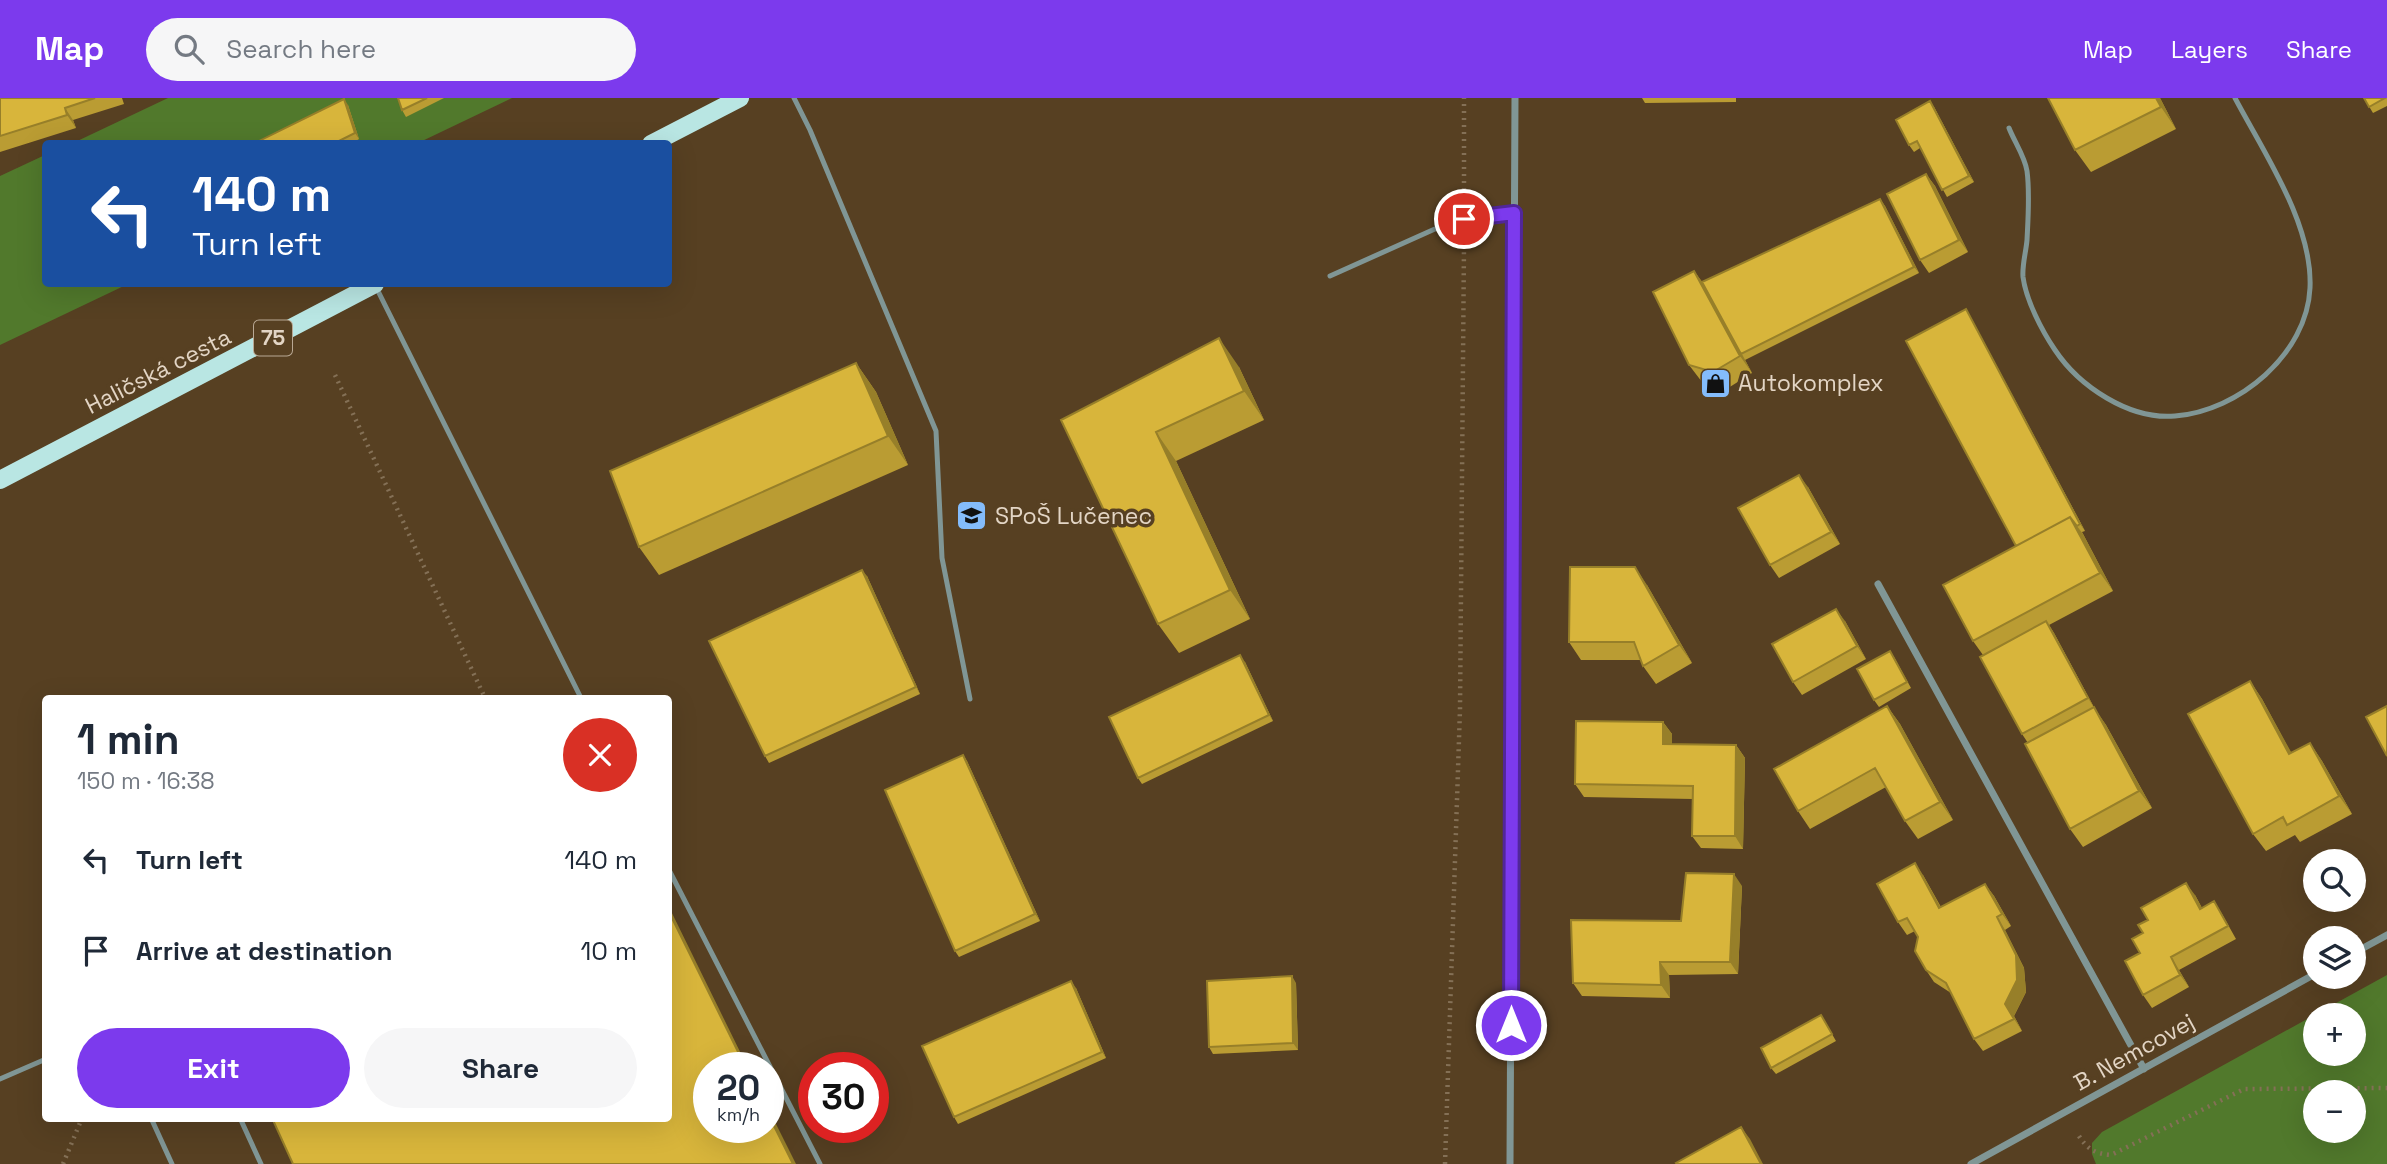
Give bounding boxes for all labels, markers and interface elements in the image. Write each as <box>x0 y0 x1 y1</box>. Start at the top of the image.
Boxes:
search box <box>146 18 636 81</box>
text: Map <box>35 28 104 70</box>
icon: search <box>170 30 208 68</box>
text: Search here <box>226 32 376 66</box>
text: Map <box>2083 34 2133 65</box>
text: Layers <box>2171 34 2248 65</box>
text: Share <box>2286 34 2352 65</box>
text: 140 m <box>192 163 331 225</box>
icon: left <box>77 168 168 259</box>
pin <box>1434 189 1494 249</box>
icon: arrive <box>1445 200 1483 238</box>
text: Turn left <box>192 224 322 264</box>
road number: 75 <box>254 320 292 356</box>
street label: Haličská cesta <box>80 321 236 421</box>
shop icon: Autokomplex <box>1698 366 1732 400</box>
place label: Autokomplex <box>1738 368 1884 398</box>
school or university icon: SPoŠ Lučenec <box>955 499 989 533</box>
place label: SPoŠ Lučenec <box>995 501 1152 531</box>
text: 1 min <box>77 713 180 766</box>
button: close <box>563 718 637 792</box>
text: 150 m · 16:38 <box>77 766 215 796</box>
icon: left <box>77 841 115 879</box>
text: Turn left <box>136 843 243 877</box>
text: 140 m <box>564 843 637 877</box>
map controls <box>2303 849 2366 1143</box>
button: search <box>2303 849 2366 912</box>
button: layers <box>2303 926 2366 989</box>
icon: arrive <box>77 932 115 970</box>
text: Arrive at destination <box>136 934 393 968</box>
text: 10 m <box>580 934 637 968</box>
position arrow <box>1474 988 1548 1062</box>
button: + <box>2303 1003 2366 1066</box>
street label: B. Nemcovej <box>2068 1007 2200 1097</box>
button: Exit <box>77 1028 350 1108</box>
button: Share <box>364 1028 637 1108</box>
speed limit sign: 30 <box>798 1052 889 1143</box>
text: 20 <box>717 1066 760 1110</box>
button: − <box>2303 1080 2366 1143</box>
text: km/h <box>717 1103 760 1126</box>

